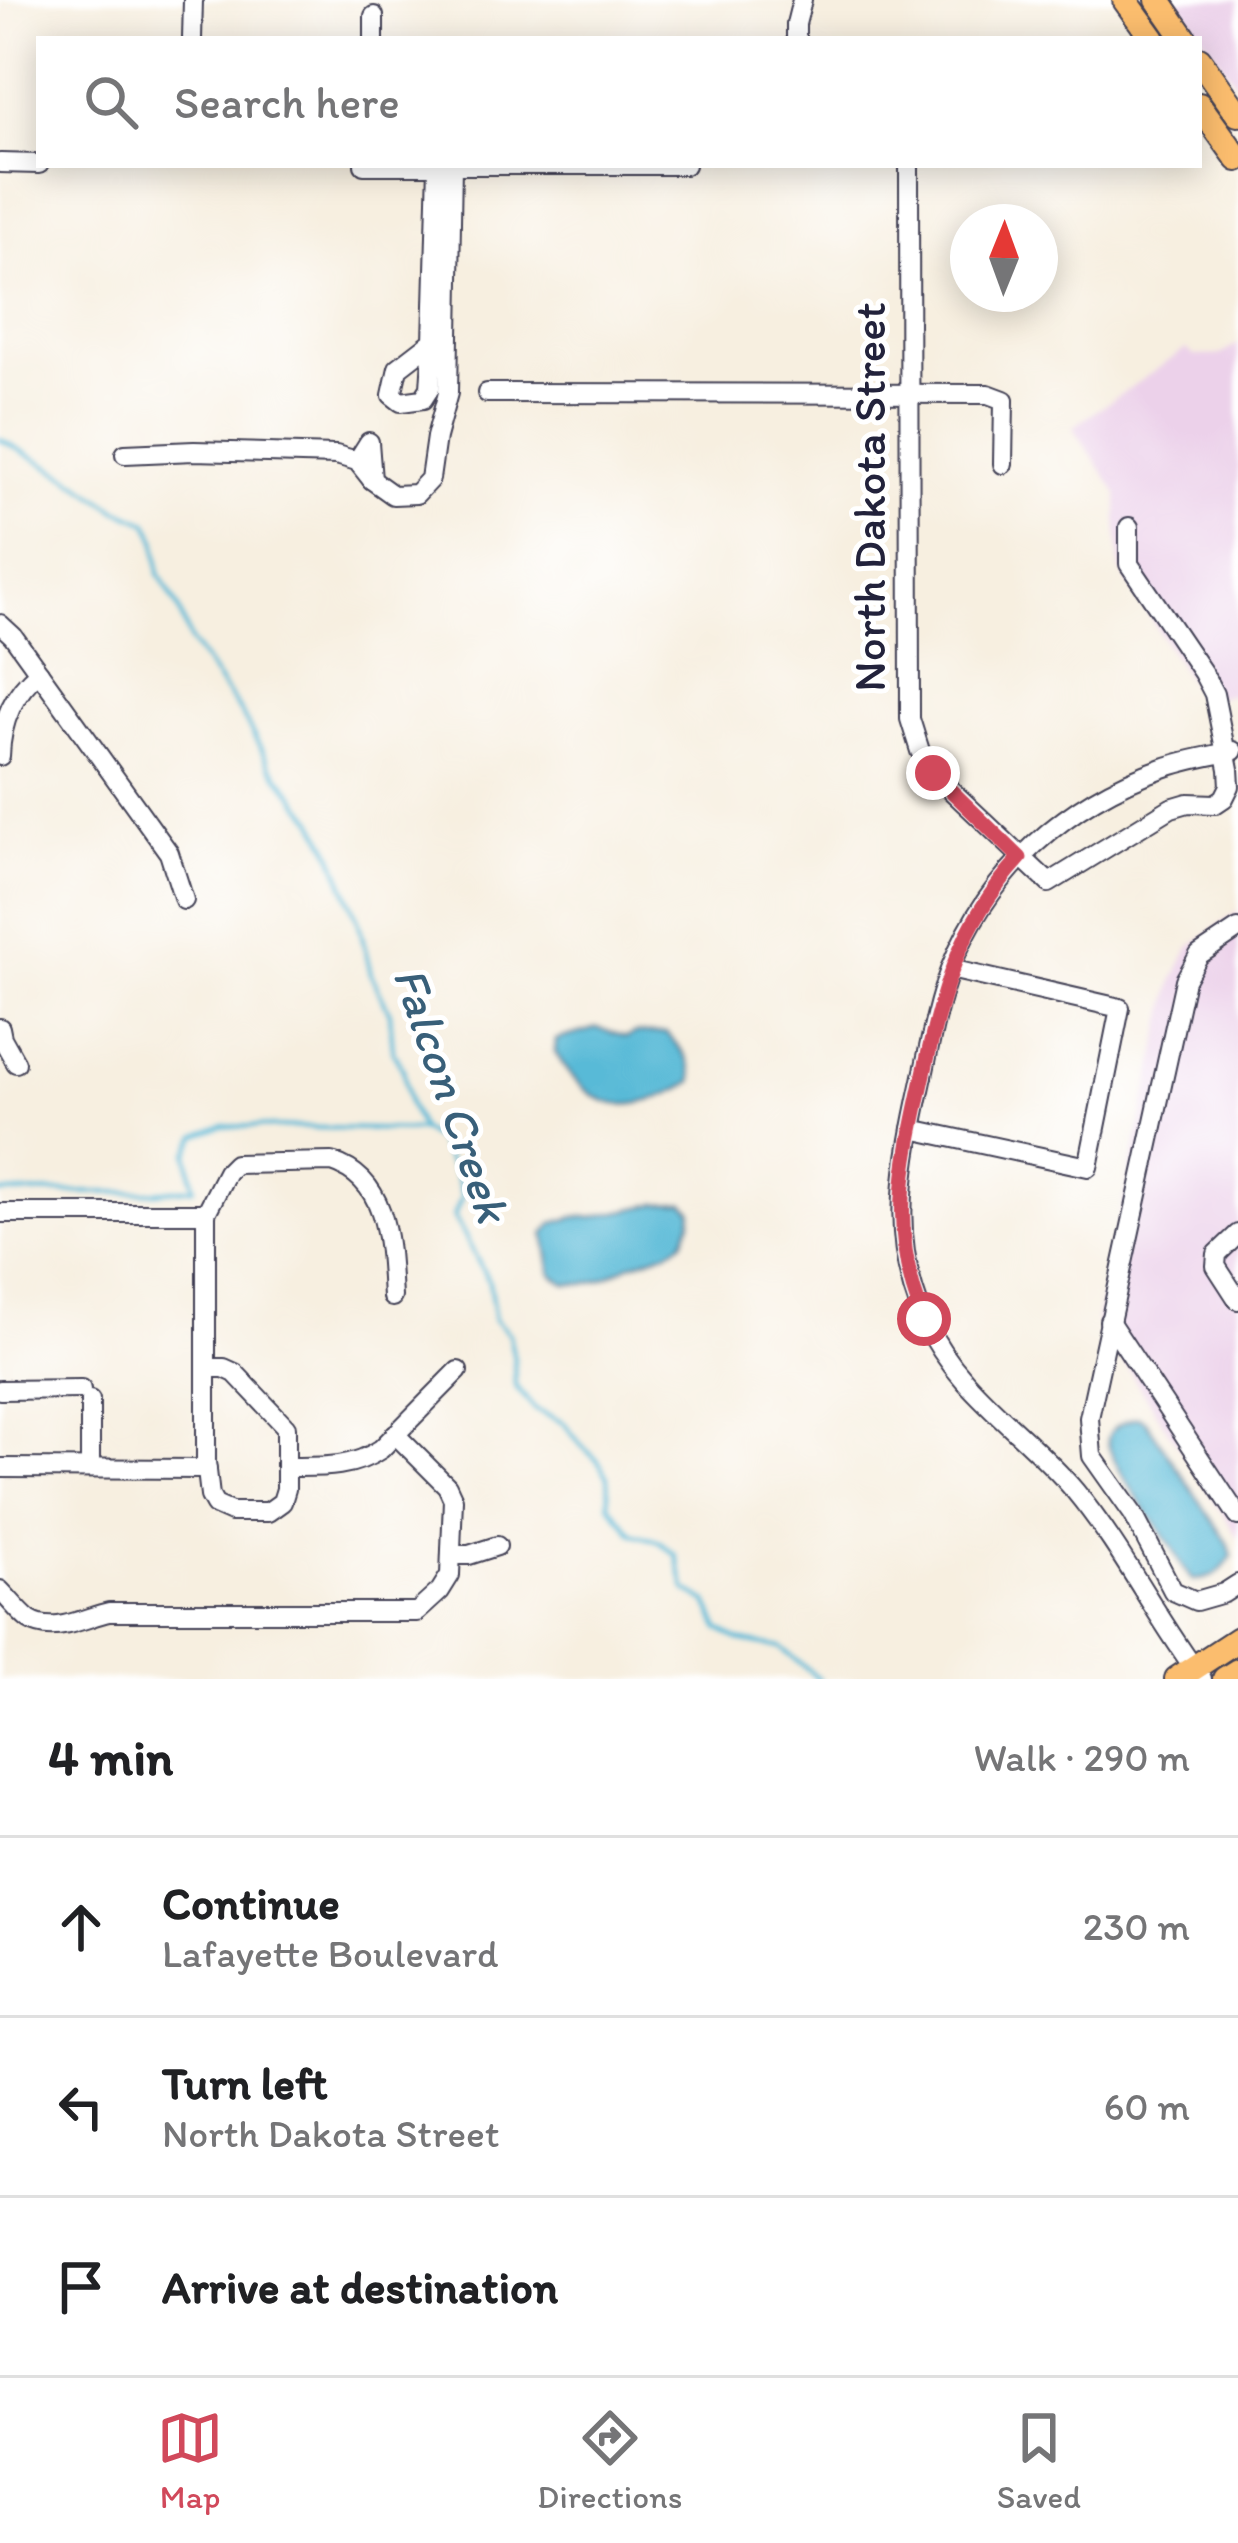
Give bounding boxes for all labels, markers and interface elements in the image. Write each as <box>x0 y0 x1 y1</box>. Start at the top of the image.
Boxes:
search box <box>36 36 1202 168</box>
icon: search <box>78 69 144 135</box>
text: Search here <box>174 75 400 129</box>
north arrow <box>950 204 1058 312</box>
street label: North Dakota Street <box>842 302 896 692</box>
route end <box>906 746 960 800</box>
water label: Falcon Creek <box>381 959 524 1231</box>
route start <box>897 1292 951 1346</box>
text: 4 min <box>48 1727 173 1788</box>
text: Walk · 290 m <box>973 1734 1190 1781</box>
text: Continue <box>162 1876 340 1930</box>
icon: ahead <box>48 1894 114 1960</box>
text: 230 m <box>1083 1903 1190 1950</box>
text: Lafayette Boulevard <box>162 1930 498 1977</box>
text: Turn left <box>162 2056 328 2110</box>
icon: left <box>48 2074 114 2140</box>
text: 60 m <box>1104 2083 1190 2130</box>
text: North Dakota Street <box>162 2110 499 2157</box>
icon: arrive <box>48 2254 114 2320</box>
text: Arrive at destination <box>162 2260 558 2314</box>
tab: Map <box>157 2405 223 2516</box>
tab: Directions <box>537 2405 682 2516</box>
tab: Saved <box>997 2405 1081 2516</box>

